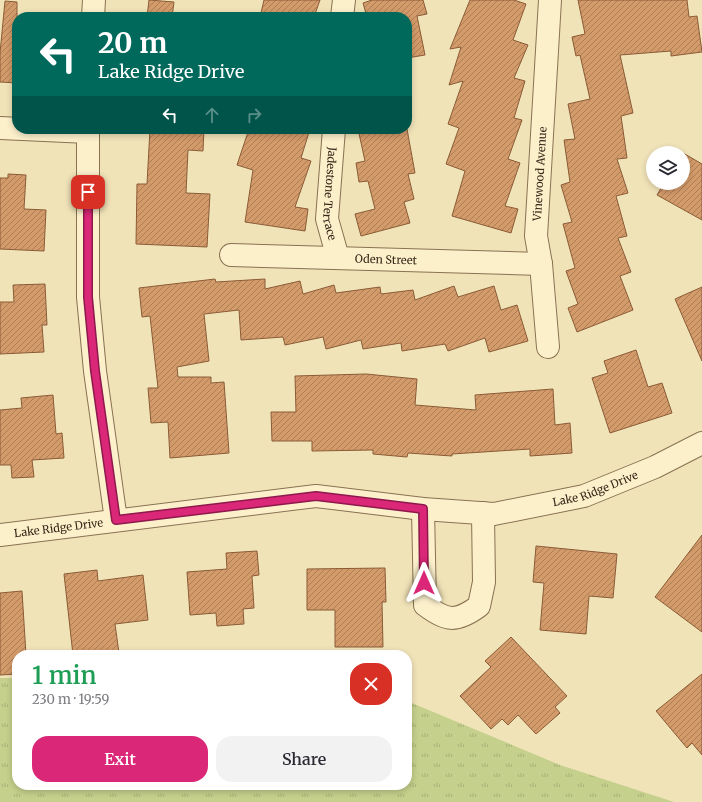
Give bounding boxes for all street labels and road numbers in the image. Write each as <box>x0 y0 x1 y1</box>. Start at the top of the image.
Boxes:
street label: Vinewood Avenue <box>530 126 549 222</box>
street label: Jadestone Terrace <box>320 145 340 242</box>
street label: Oden Street <box>355 252 418 267</box>
street label: Lake Ridge Drive <box>551 468 640 509</box>
street label: Lake Ridge Drive <box>13 515 104 540</box>

